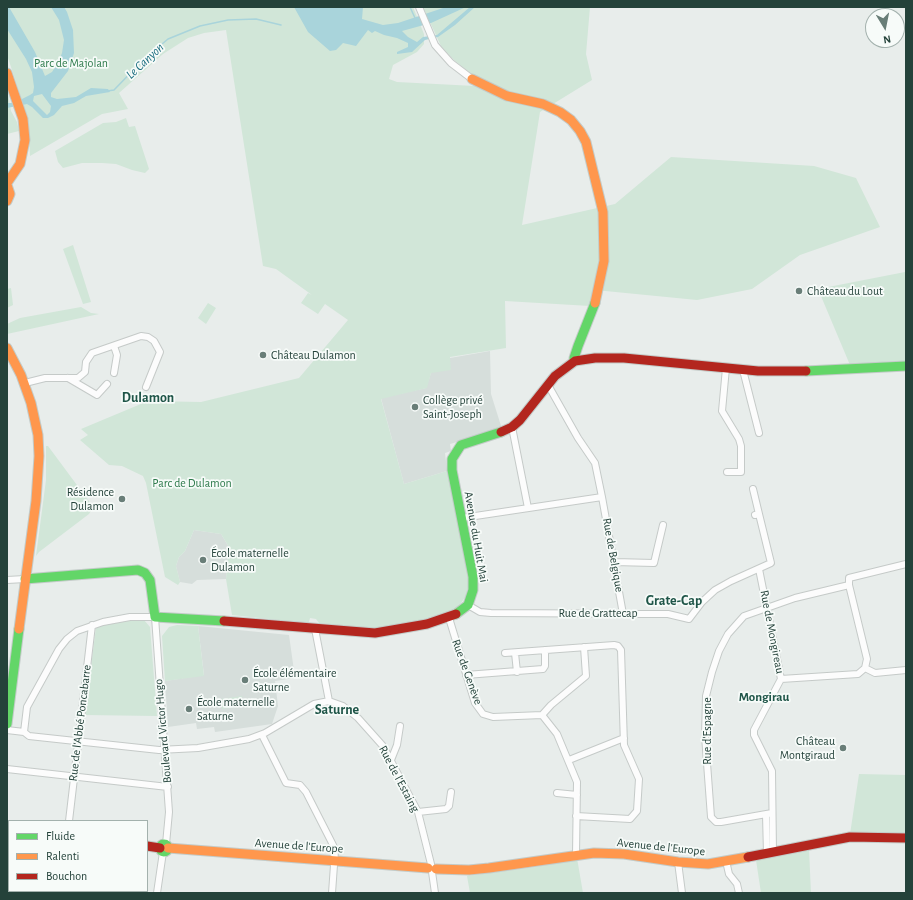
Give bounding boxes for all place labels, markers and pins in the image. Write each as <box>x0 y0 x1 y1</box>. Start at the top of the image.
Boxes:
place label: Château du Lout <box>807 284 883 298</box>
marker: Château du Lout <box>794 286 804 296</box>
place label: Château Dulamon <box>271 348 356 362</box>
marker: Château Dulamon <box>258 350 268 360</box>
place label: Collège privé Saint-Joseph <box>423 393 483 421</box>
marker: Collège privé Saint-Joseph <box>410 402 420 412</box>
place label: Résidence Dulamon <box>67 485 114 513</box>
marker: Résidence Dulamon <box>117 494 127 504</box>
place label: École maternelle Dulamon <box>211 546 289 574</box>
marker: École maternelle Dulamon <box>198 555 208 565</box>
place label: École élémentaire Saturne <box>253 666 336 694</box>
marker: École élémentaire Saturne <box>240 675 250 685</box>
place label: École maternelle Saturne <box>197 695 275 723</box>
marker: École maternelle Saturne <box>184 704 194 714</box>
place label: Château Montgiraud <box>780 734 835 762</box>
marker: Château Montgiraud <box>838 743 848 753</box>

